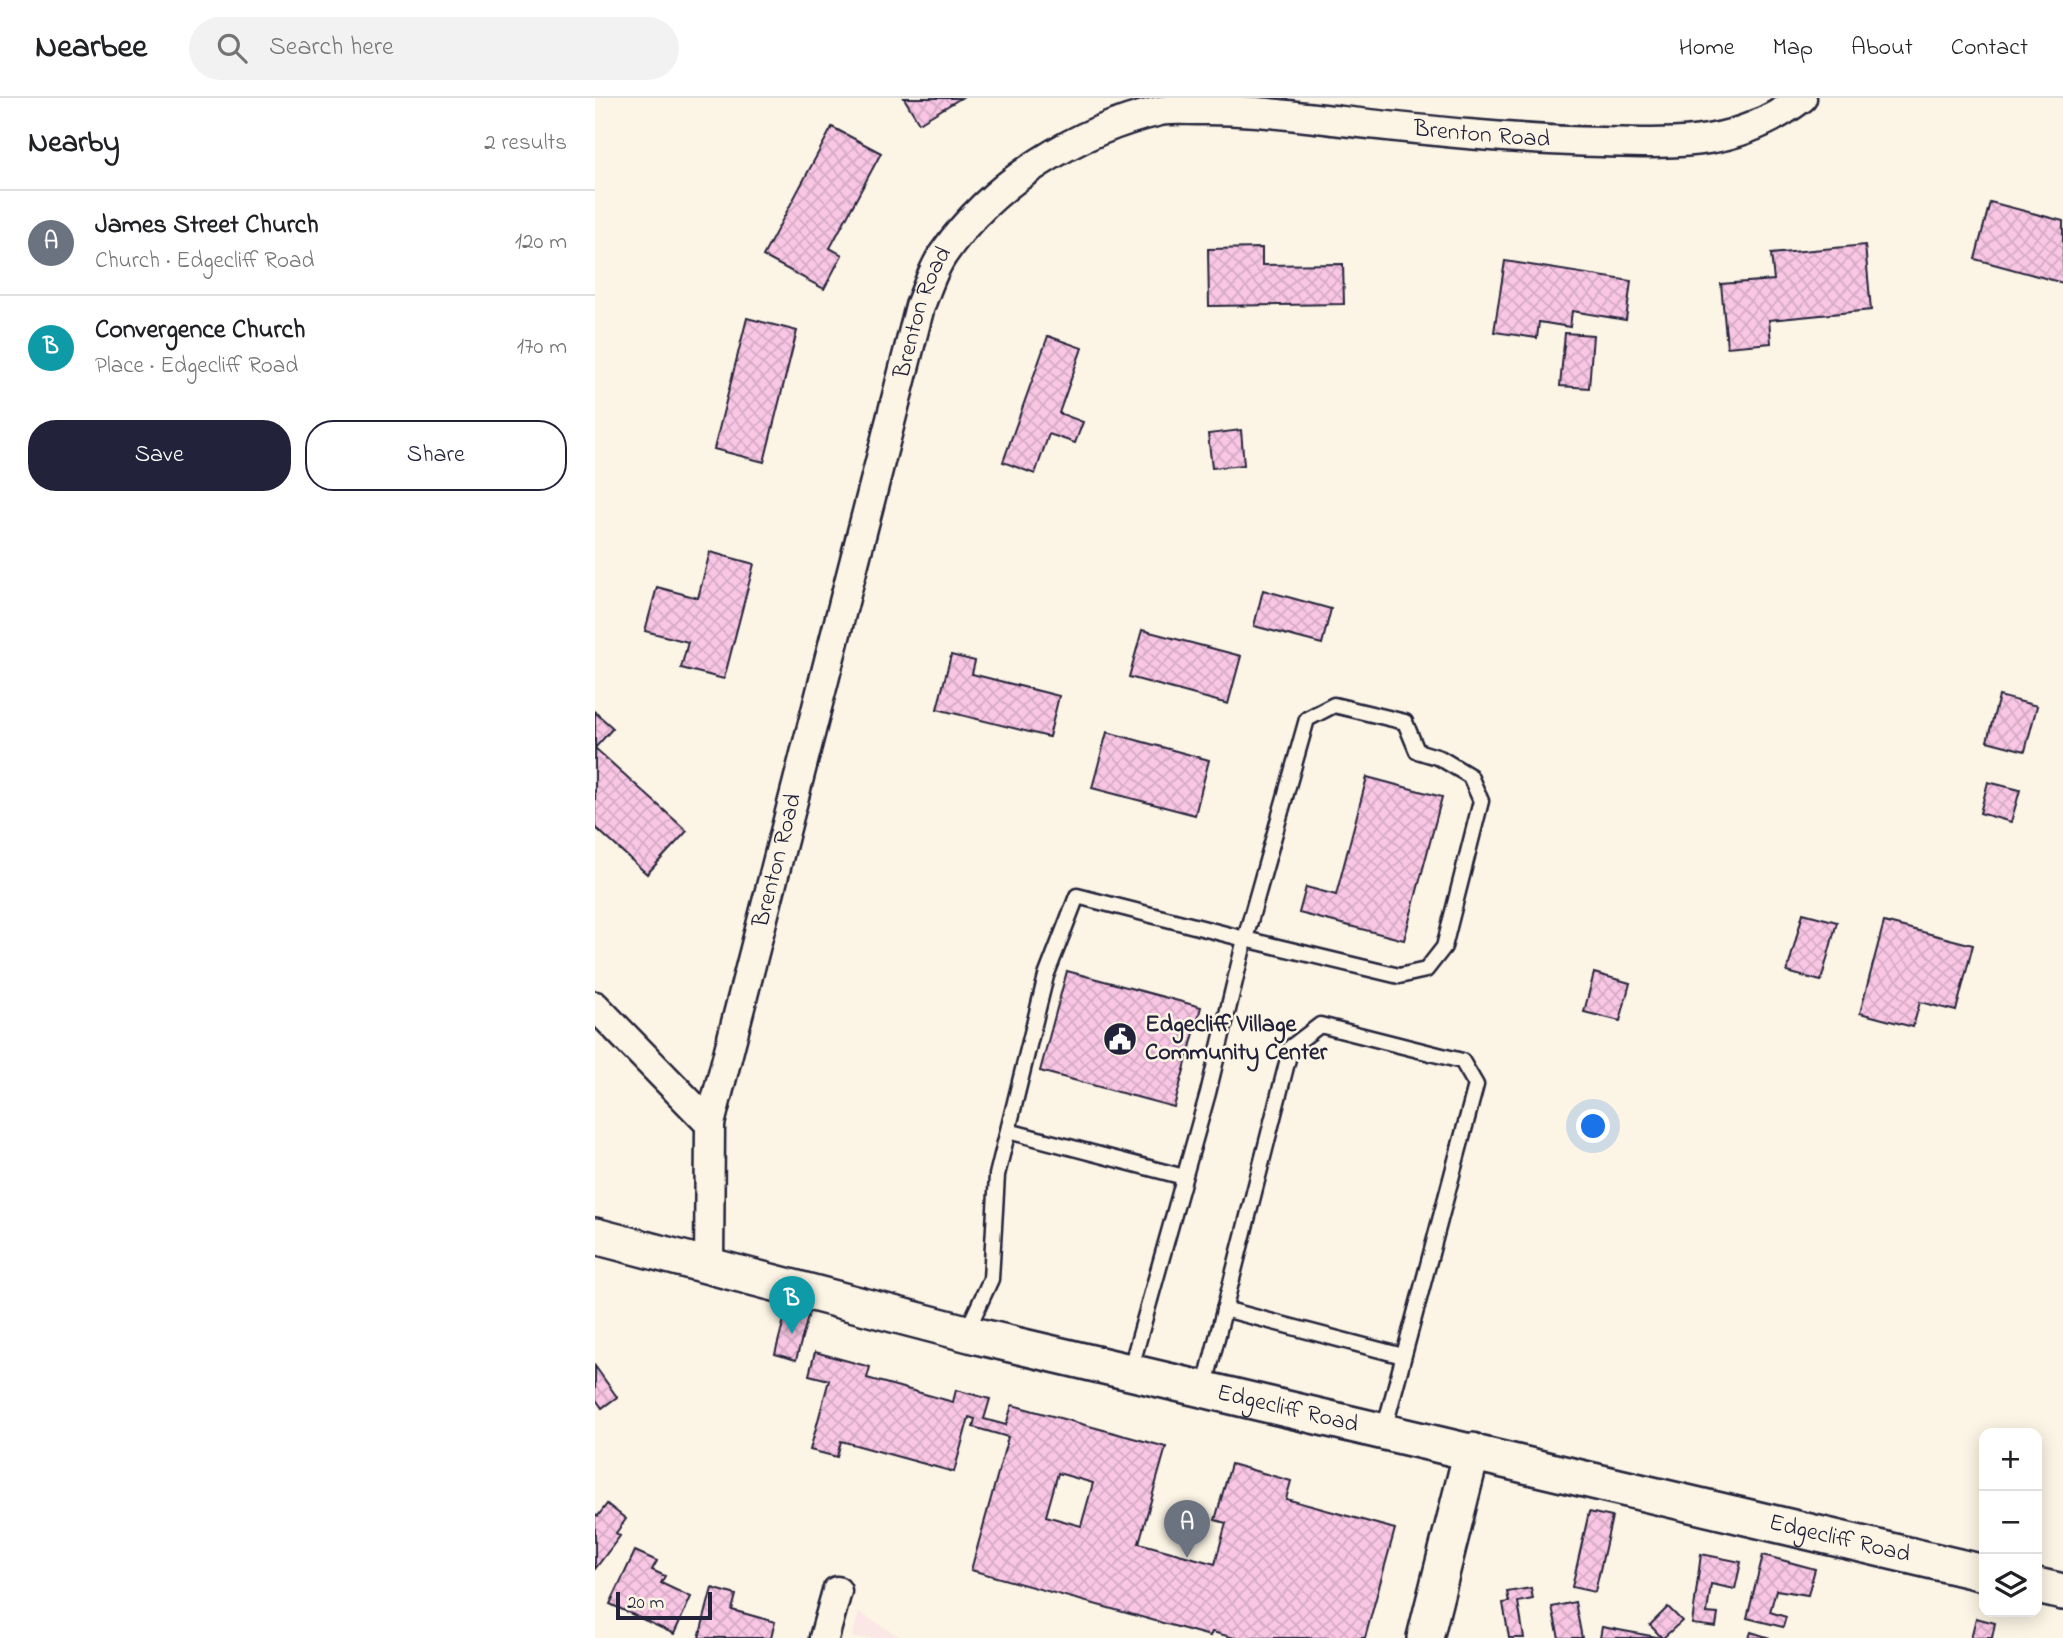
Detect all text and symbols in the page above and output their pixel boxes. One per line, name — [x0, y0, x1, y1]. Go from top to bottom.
search box — [189, 17, 679, 80]
text: Nearbee — [35, 24, 147, 72]
icon: search — [213, 29, 251, 67]
text: Search here — [269, 29, 394, 67]
text: Home — [1679, 31, 1735, 66]
text: Map — [1773, 31, 1813, 66]
text: About — [1851, 31, 1913, 66]
text: Contact — [1951, 31, 2028, 66]
street label: Brenton Road — [1411, 111, 1551, 158]
text: Nearby — [28, 122, 120, 166]
text: 2 results — [484, 127, 567, 160]
text: James Street Church — [95, 207, 319, 245]
text: A — [44, 226, 58, 259]
text: 120 m — [515, 226, 567, 259]
street label: Brenton Road — [884, 239, 961, 383]
text: Church · Edgecliff Road — [95, 245, 314, 278]
text: Convergence Church — [95, 312, 305, 350]
text: B — [43, 331, 59, 364]
text: 170 m — [517, 331, 567, 364]
text: Place · Edgecliff Road — [95, 350, 298, 383]
button: Save — [28, 420, 291, 491]
button: Share — [305, 420, 567, 491]
street label: Brenton Road — [743, 789, 812, 932]
place label: Edgecliff Village Community Center — [1145, 1008, 1328, 1072]
public building icon: Edgecliff Village Community Center — [1101, 1020, 1139, 1058]
your location — [1576, 1109, 1610, 1143]
pin: B — [769, 1276, 815, 1334]
street label: Edgecliff Road — [1213, 1376, 1362, 1443]
map controls — [1979, 1428, 2042, 1617]
button: + — [1979, 1428, 2042, 1491]
button: − — [1979, 1491, 2042, 1554]
pin: A — [1164, 1500, 1210, 1558]
street label: Edgecliff Road — [1765, 1505, 1914, 1573]
button: layers — [1979, 1554, 2042, 1617]
scale bar — [616, 1589, 712, 1621]
text: 20 m — [627, 1590, 664, 1617]

